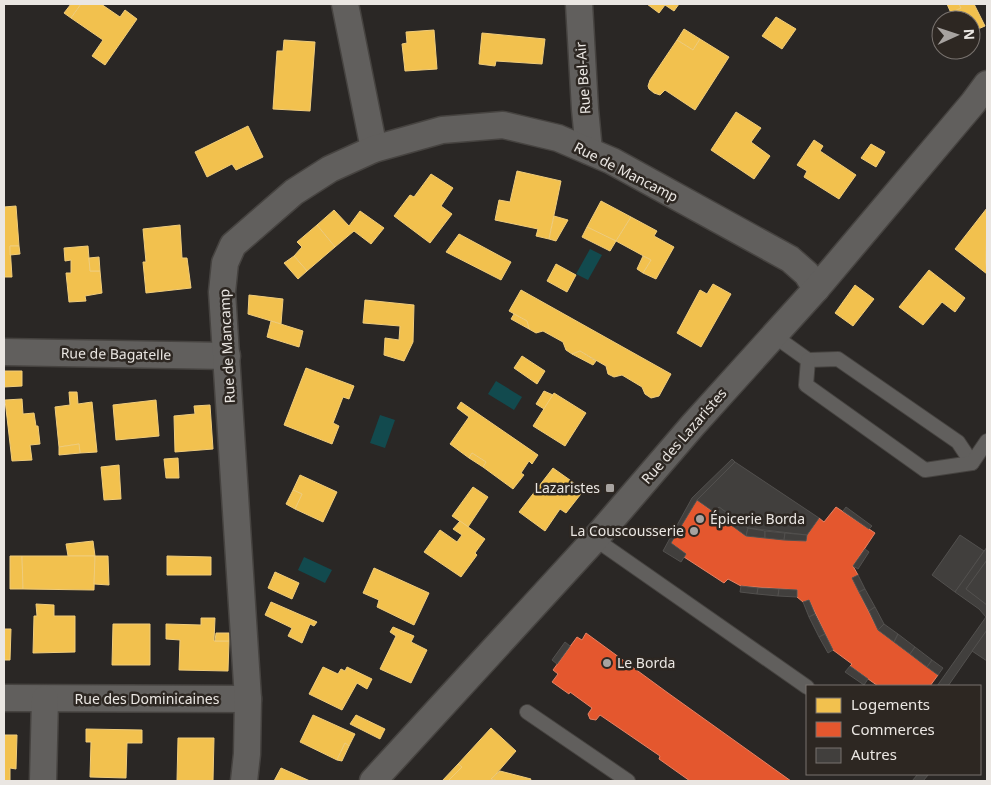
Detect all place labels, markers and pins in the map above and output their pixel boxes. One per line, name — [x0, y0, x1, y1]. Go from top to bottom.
place label: Lazaristes — [535, 478, 600, 497]
marker: Lazaristes — [604, 482, 616, 494]
place label: Épicerie Borda — [710, 509, 805, 528]
marker: Épicerie Borda — [694, 513, 706, 525]
place label: La Couscousserie — [570, 521, 684, 540]
marker: La Couscousserie — [688, 525, 700, 537]
place label: Le Borda — [617, 653, 675, 672]
marker: Le Borda — [601, 657, 613, 669]

